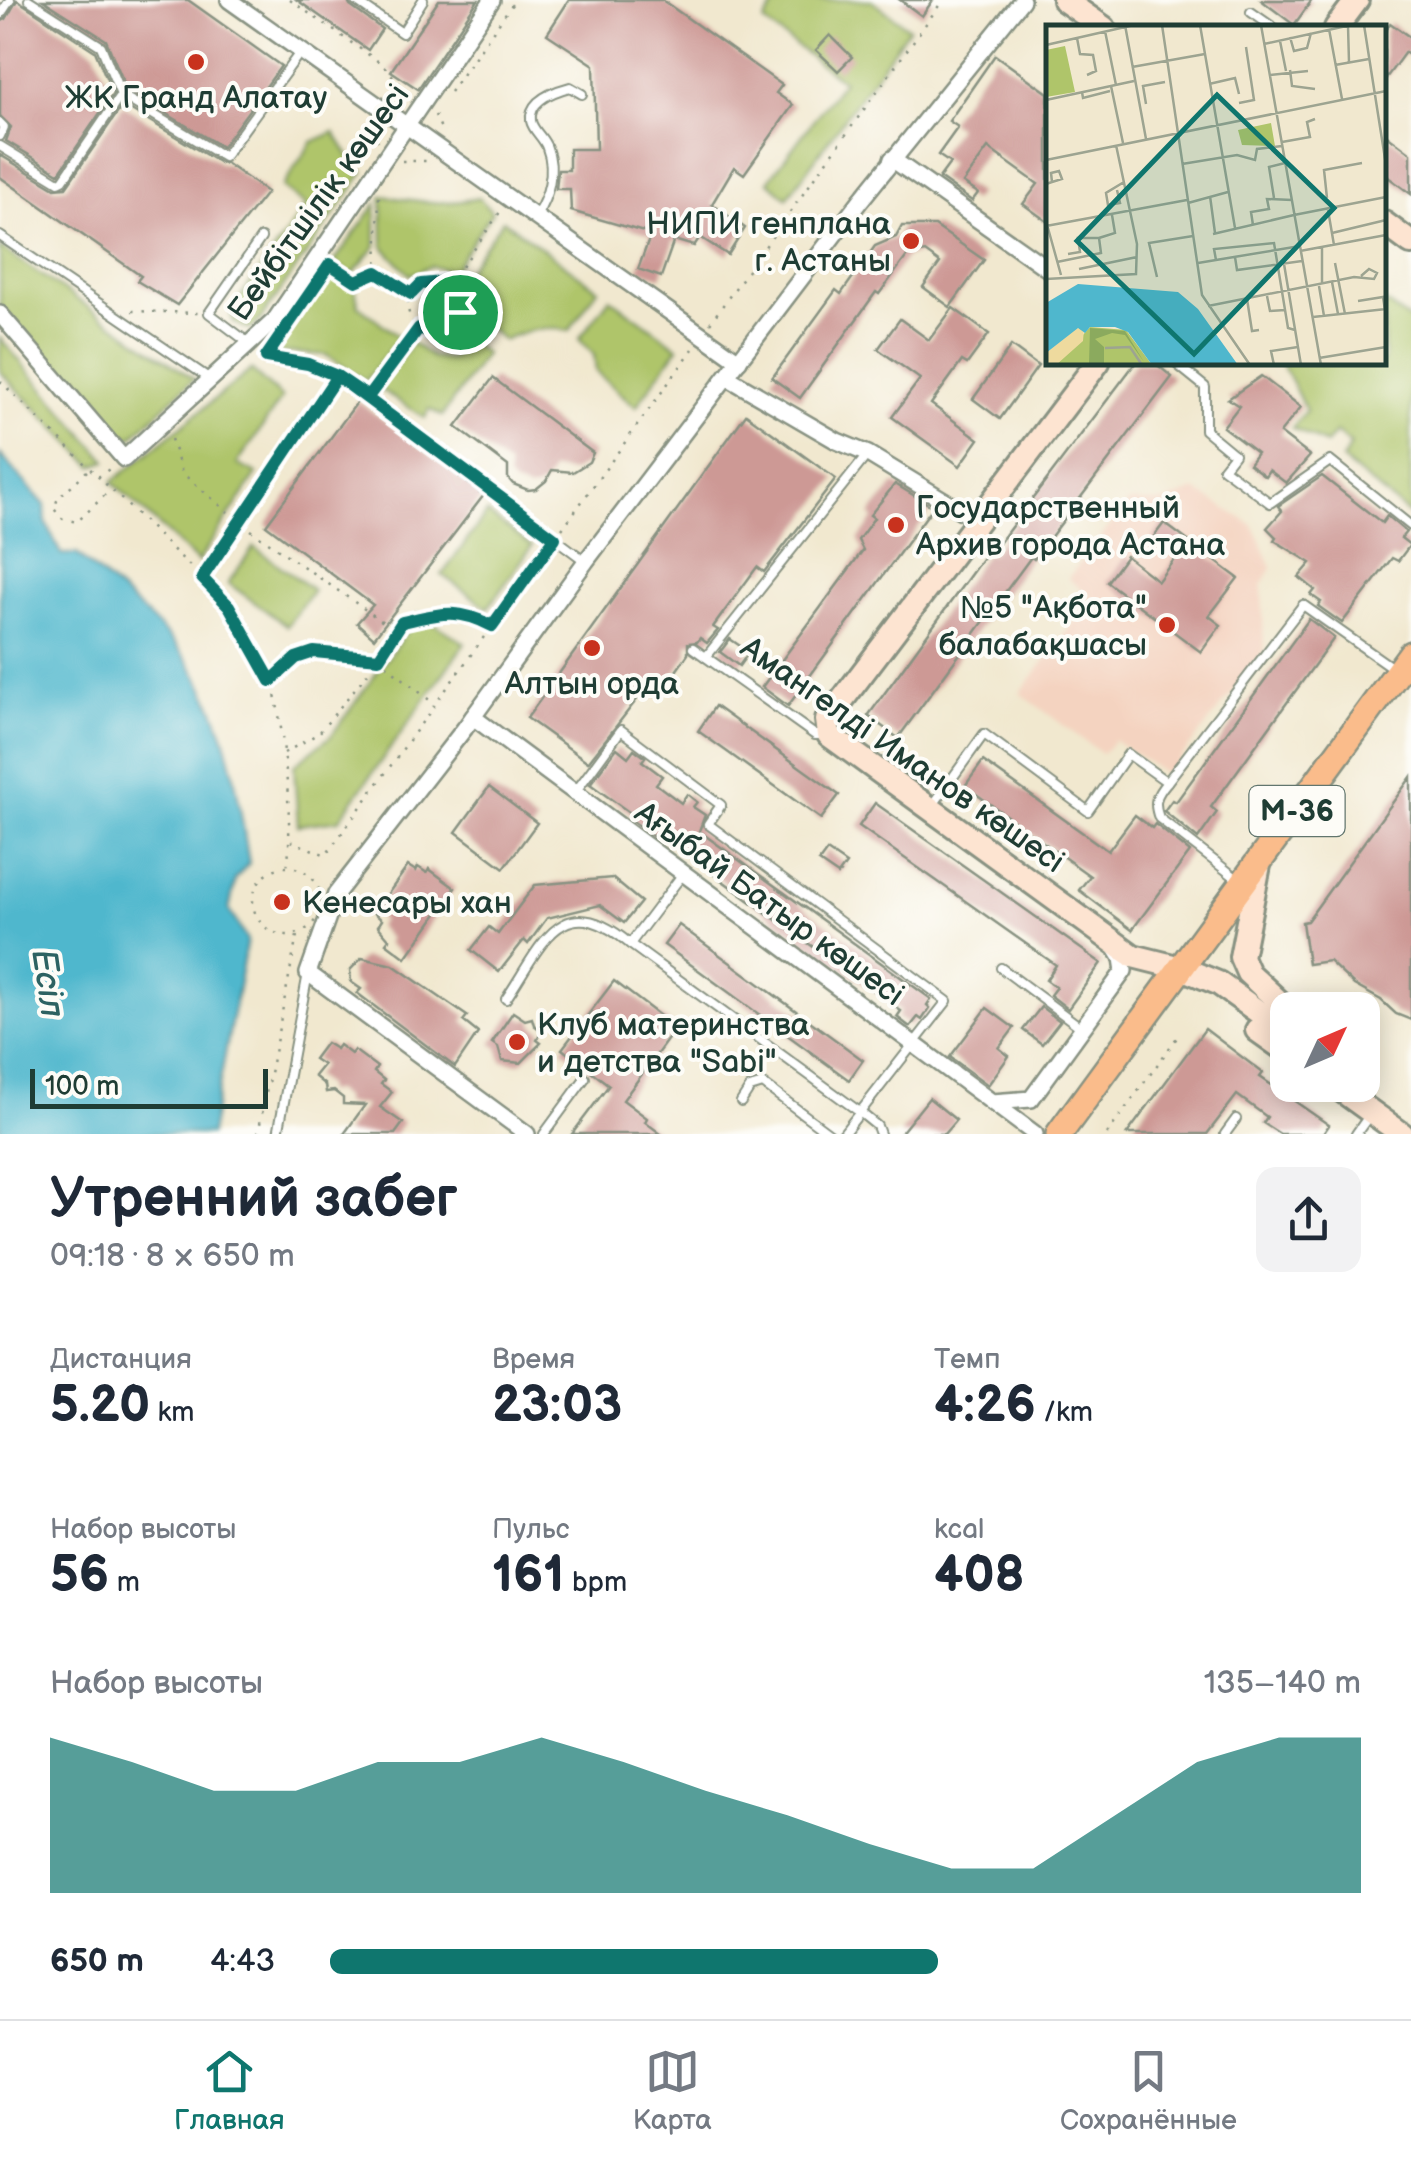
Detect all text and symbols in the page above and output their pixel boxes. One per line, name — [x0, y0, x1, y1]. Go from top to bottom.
inset map — [1046, 25, 1386, 365]
marker: ЖК Гранд Алатау — [185, 51, 207, 73]
street label: Бейбітшілік көшесі — [220, 77, 418, 329]
place label: ЖК Гранд Алатау — [65, 79, 328, 118]
place label: НИПИ генплана г. Астаны — [646, 205, 891, 281]
marker: НИПИ генплана г. Астаны — [900, 230, 922, 252]
pin — [418, 270, 503, 355]
icon: arrive — [433, 285, 488, 340]
place label: Государственный Архив города Астана — [915, 489, 1225, 565]
marker: Государственный Архив города Астана — [885, 514, 907, 536]
place label: №5 "Ақбота" балабақшасы — [939, 589, 1147, 665]
marker: №5 "Ақбота" балабақшасы — [1156, 614, 1178, 636]
street label: Амангелді Иманов көшесі — [732, 628, 1071, 882]
marker: Алтын орда — [581, 637, 603, 659]
place label: Алтын орда — [504, 665, 679, 704]
road number: M-36 — [1250, 786, 1344, 836]
street label: Ағыбай Батыр көшесі — [626, 793, 911, 1015]
place label: Кенесары хан — [302, 884, 512, 923]
marker: Кенесары хан — [271, 891, 293, 913]
water label: Есіл — [21, 946, 74, 1020]
north arrow — [1270, 992, 1380, 1102]
map controls — [1270, 992, 1380, 1102]
place label: Клуб материнства и детства "Sabi" — [537, 1006, 810, 1082]
marker: Клуб материнства и детства "Sabi" — [506, 1031, 528, 1053]
scale bar — [30, 1064, 268, 1108]
text: 100 m — [45, 1070, 119, 1103]
text: Утренний забег — [50, 1166, 458, 1233]
button: share — [1256, 1167, 1361, 1272]
text: 09:18 · 8 × 650 m — [50, 1237, 295, 1276]
text: Дистанция — [50, 1343, 192, 1376]
text: Время — [492, 1343, 575, 1376]
text: Темп — [934, 1343, 1001, 1376]
text: 5.20 — [50, 1376, 150, 1436]
text: 23:03 — [492, 1376, 622, 1436]
text: 4:26 — [934, 1376, 1036, 1436]
text: km — [150, 1396, 195, 1429]
text: /km — [1036, 1396, 1093, 1429]
text: Набор высоты — [50, 1513, 236, 1546]
text: Пульс — [492, 1513, 569, 1546]
text: kcal — [934, 1513, 984, 1546]
text: 56 — [50, 1546, 109, 1606]
text: 161 — [492, 1546, 564, 1606]
text: 408 — [934, 1546, 1025, 1606]
text: m — [109, 1566, 140, 1599]
text: bpm — [564, 1566, 627, 1599]
text: Набор высоты — [50, 1664, 263, 1703]
text: 135–140 m — [1204, 1664, 1361, 1703]
text: 650 m — [50, 1942, 144, 1981]
text: 4:43 — [210, 1942, 275, 1981]
tab: Главная — [174, 2044, 285, 2137]
tab: Карта — [633, 2044, 712, 2137]
tab: Сохранённые — [1060, 2044, 1237, 2137]

